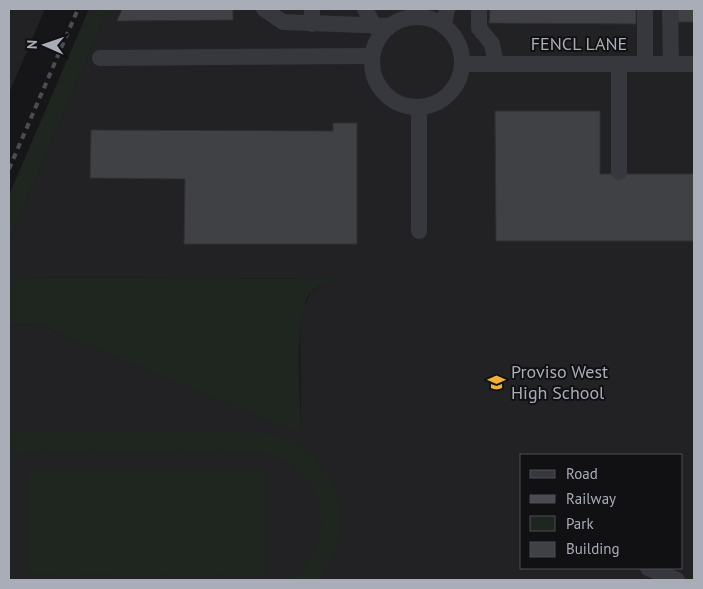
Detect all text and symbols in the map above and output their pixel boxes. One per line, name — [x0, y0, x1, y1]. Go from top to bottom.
north arrow — [20, 20, 70, 70]
street label: FENCL LANE — [531, 32, 627, 55]
text: N — [23, 40, 41, 49]
place label: Proviso West High School — [511, 360, 608, 404]
school or university icon: Proviso West High School — [487, 372, 507, 392]
legend — [520, 454, 683, 569]
text: Road — [566, 464, 598, 483]
text: Railway — [566, 489, 616, 508]
text: Park — [566, 514, 594, 533]
text: Building — [566, 539, 620, 558]

